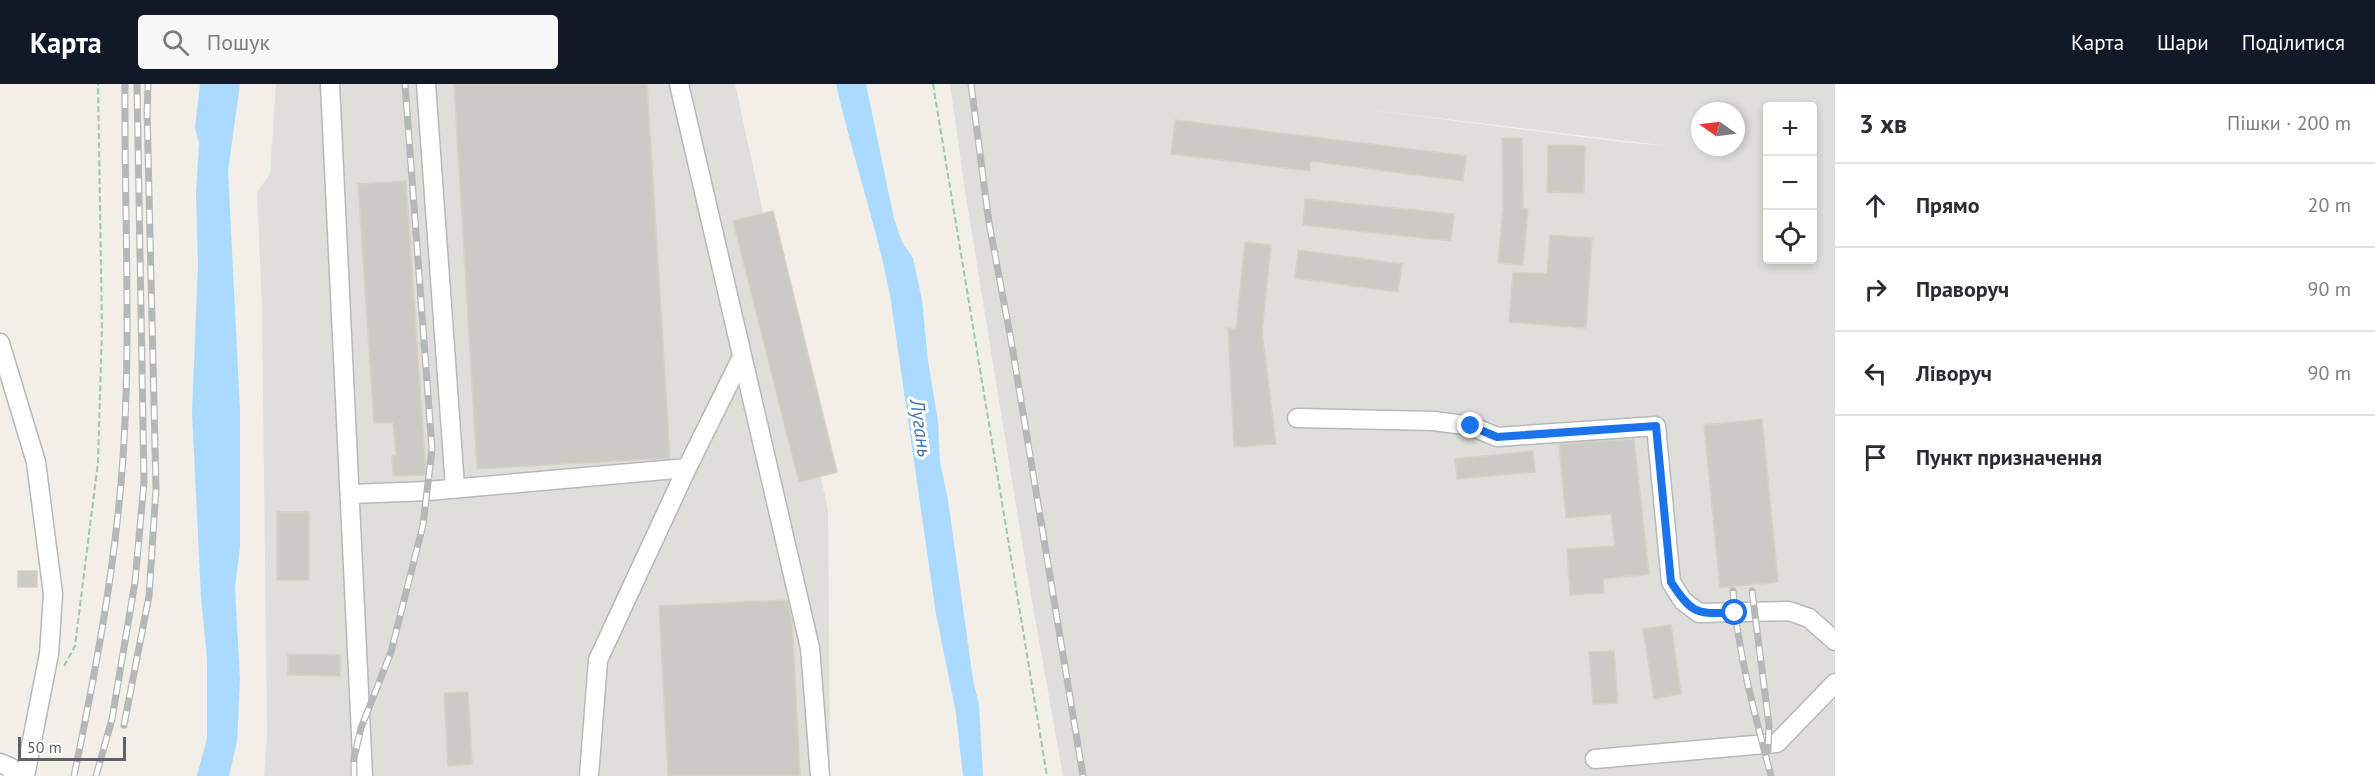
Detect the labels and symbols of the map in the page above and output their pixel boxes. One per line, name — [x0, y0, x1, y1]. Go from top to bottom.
north arrow — [1691, 102, 1745, 156]
water label: Лугань — [904, 396, 938, 459]
route end — [1457, 412, 1483, 438]
route start — [1721, 599, 1747, 625]
scale bar — [18, 734, 126, 762]

